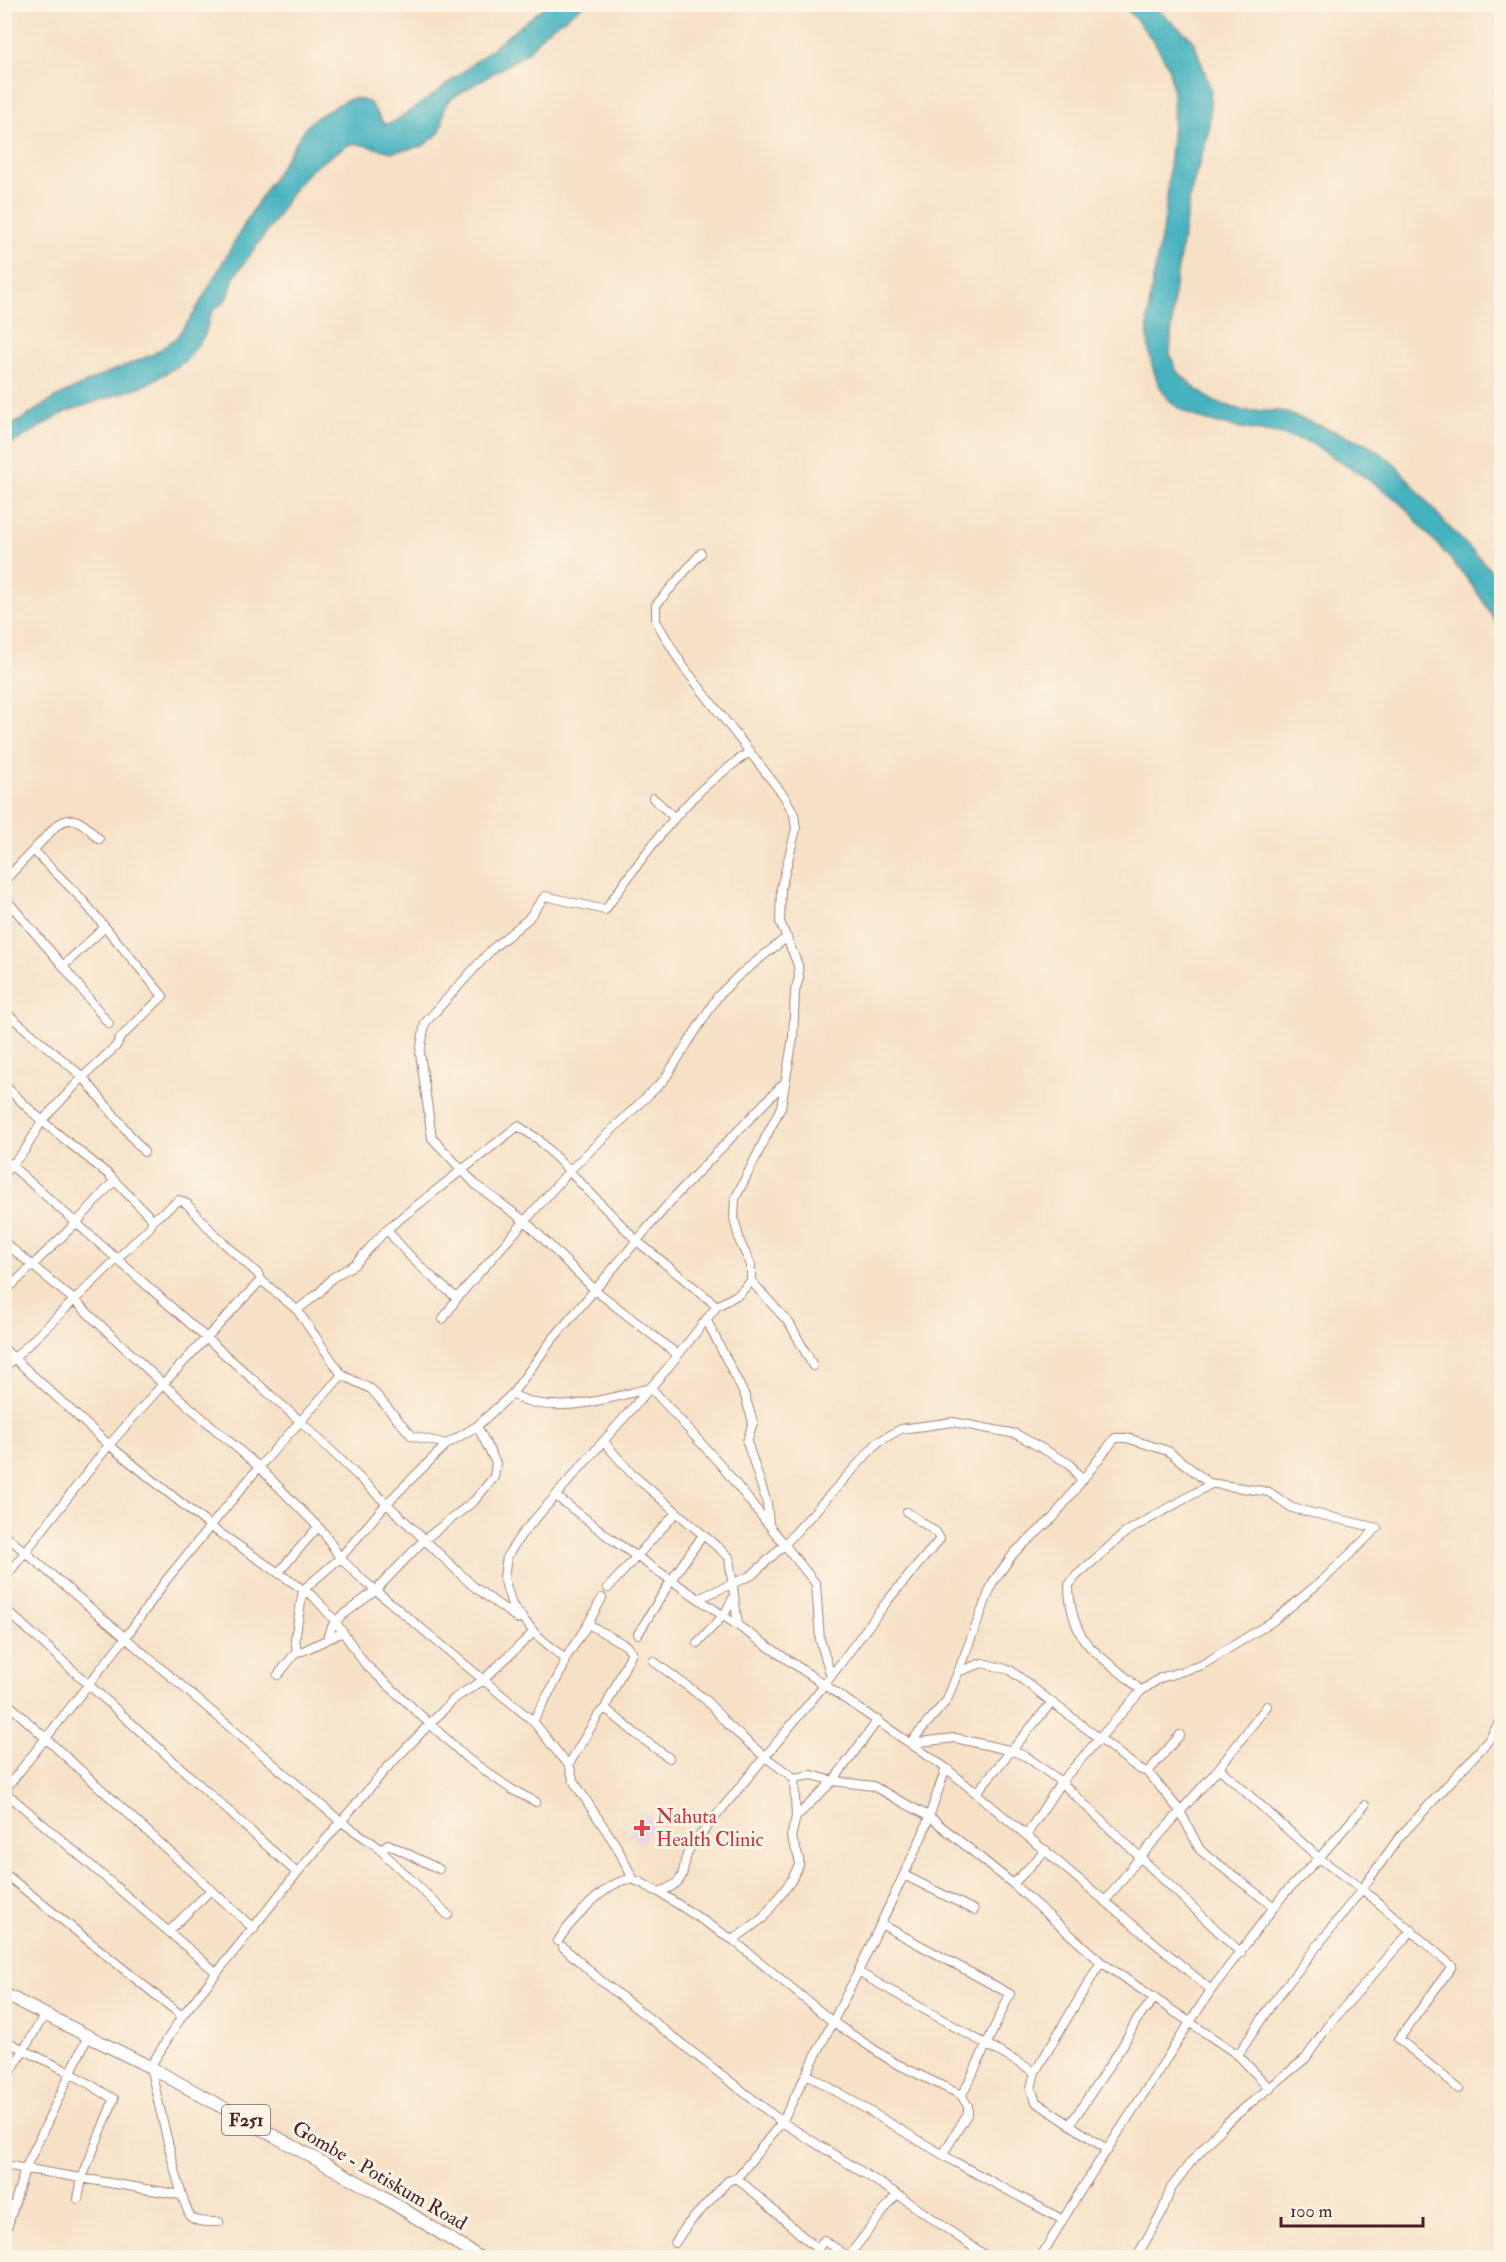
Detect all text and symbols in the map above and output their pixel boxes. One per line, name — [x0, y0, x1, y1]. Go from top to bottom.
place label: Nahuta Health Clinic — [656, 1804, 764, 1852]
marker: Nahuta Health Clinic — [633, 1819, 651, 1837]
road number: F251 — [222, 2105, 270, 2135]
street label: Gombe - Potiskum Road — [288, 2115, 472, 2236]
scale bar — [1281, 2190, 1424, 2228]
text: 100 m — [1290, 2200, 1333, 2223]

